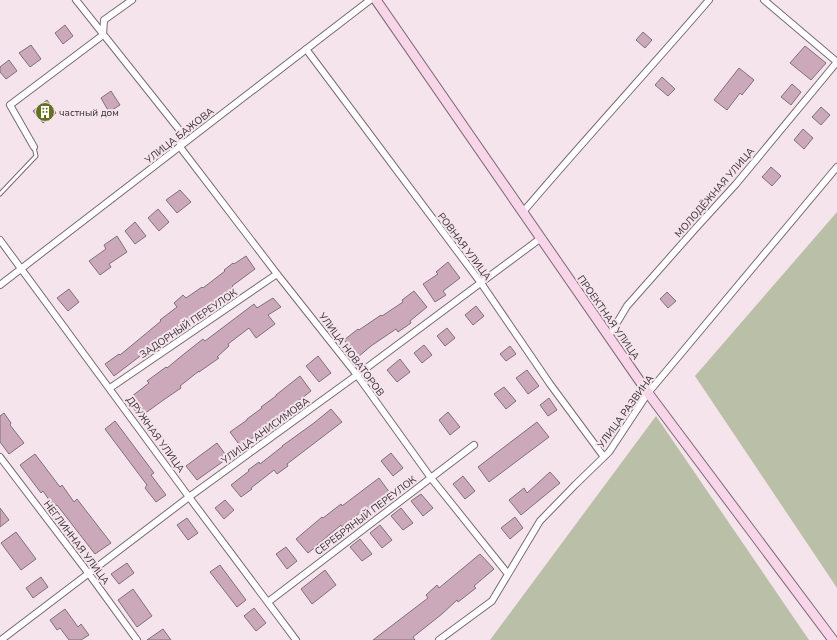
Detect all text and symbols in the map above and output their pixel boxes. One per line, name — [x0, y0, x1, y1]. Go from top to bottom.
building icon: частный дом — [34, 101, 56, 123]
street label: УЛИЦА БАЖОВА — [141, 104, 218, 168]
place label: частный дом — [59, 106, 119, 120]
street label: МОЛОДЁЖНАЯ УЛИЦА — [672, 144, 758, 241]
street label: РОВНАЯ УЛИЦА — [434, 210, 495, 284]
street label: ПРОЕКТНАЯ УЛИЦА — [574, 272, 643, 363]
street label: ЗАДОРНЫЙ ПЕРЕУЛОК — [137, 286, 241, 362]
street label: УЛИЦА НОВАТОРОВ — [315, 309, 387, 399]
street label: УЛИЦА РАЗВИНА — [594, 372, 658, 452]
street label: ДРУЖНАЯ УЛИЦА — [123, 394, 188, 476]
street label: УЛИЦА АНИСИМОВА — [218, 394, 313, 468]
street label: СЕРЕБРЯНЫЙ ПЕРЕУЛОК — [312, 473, 420, 559]
street label: НЕГЛИННАЯ УЛИЦА — [40, 498, 113, 588]

